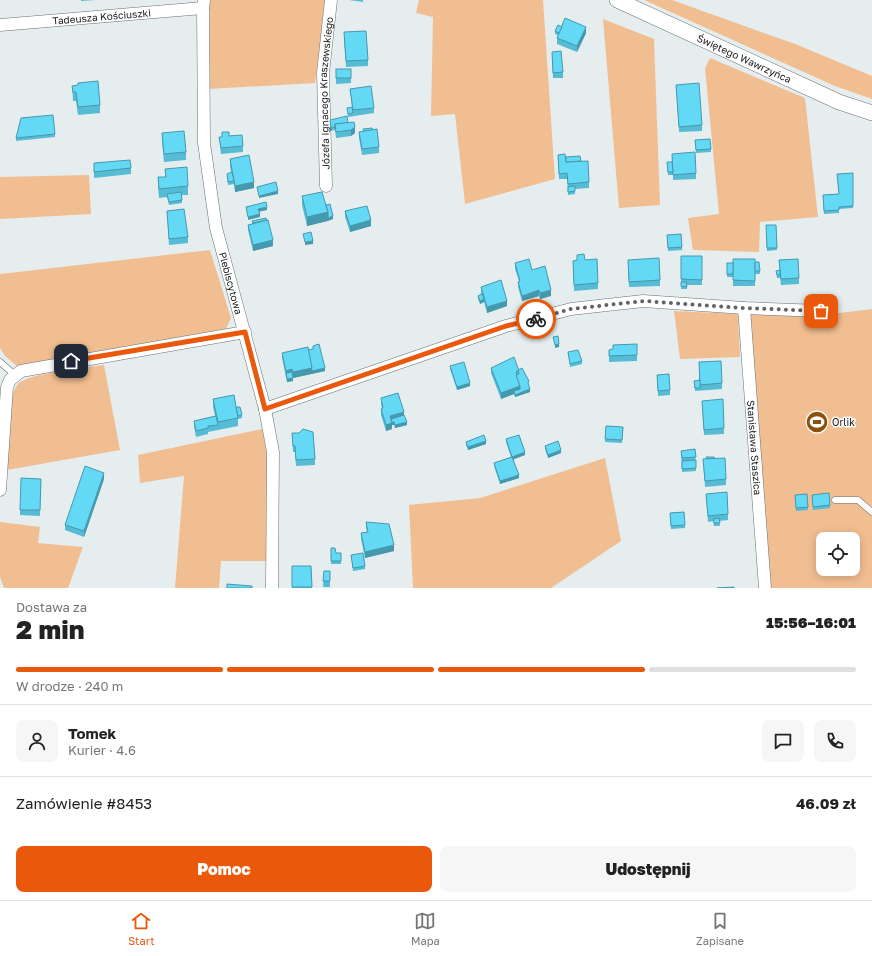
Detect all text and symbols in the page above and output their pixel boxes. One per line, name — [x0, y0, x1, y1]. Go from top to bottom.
street label: Tadeusza Kościuszki — [52, 6, 151, 27]
street label: Józefa Ignacego Kraszewskiego — [317, 16, 335, 170]
street label: Świętego Wawrzyńca — [695, 31, 793, 85]
street label: Plebiscytowa — [217, 251, 245, 316]
pin — [804, 294, 838, 328]
courier — [516, 299, 556, 339]
icon: bag — [810, 300, 832, 322]
icon: bike — [525, 308, 547, 330]
pin — [54, 344, 88, 378]
icon: home — [60, 350, 82, 372]
street label: Stanisława Staszica — [745, 400, 764, 495]
sports icon: Orlik — [804, 409, 830, 435]
place label: Orlik — [832, 416, 855, 428]
map controls — [816, 532, 860, 576]
button: locate — [816, 532, 860, 576]
text: Dostawa za — [16, 599, 87, 615]
text: 15:56–16:01 — [766, 613, 856, 631]
text: 2 min — [16, 614, 84, 645]
text: W drodze · 240 m — [16, 678, 123, 694]
button: person — [16, 720, 58, 762]
button: chat — [762, 720, 804, 762]
button: phone — [814, 720, 856, 762]
text: Tomek — [68, 724, 116, 742]
text: Kurier · 4.6 — [68, 742, 136, 758]
text: Zamówienie #8453 — [16, 794, 152, 812]
text: 46.09 zł — [796, 794, 856, 812]
button: Pomoc — [16, 846, 432, 892]
button: Udostępnij — [440, 846, 856, 892]
tab: Start — [128, 910, 155, 947]
tab: Mapa — [411, 910, 440, 947]
tab: Zapisane — [696, 910, 744, 947]

